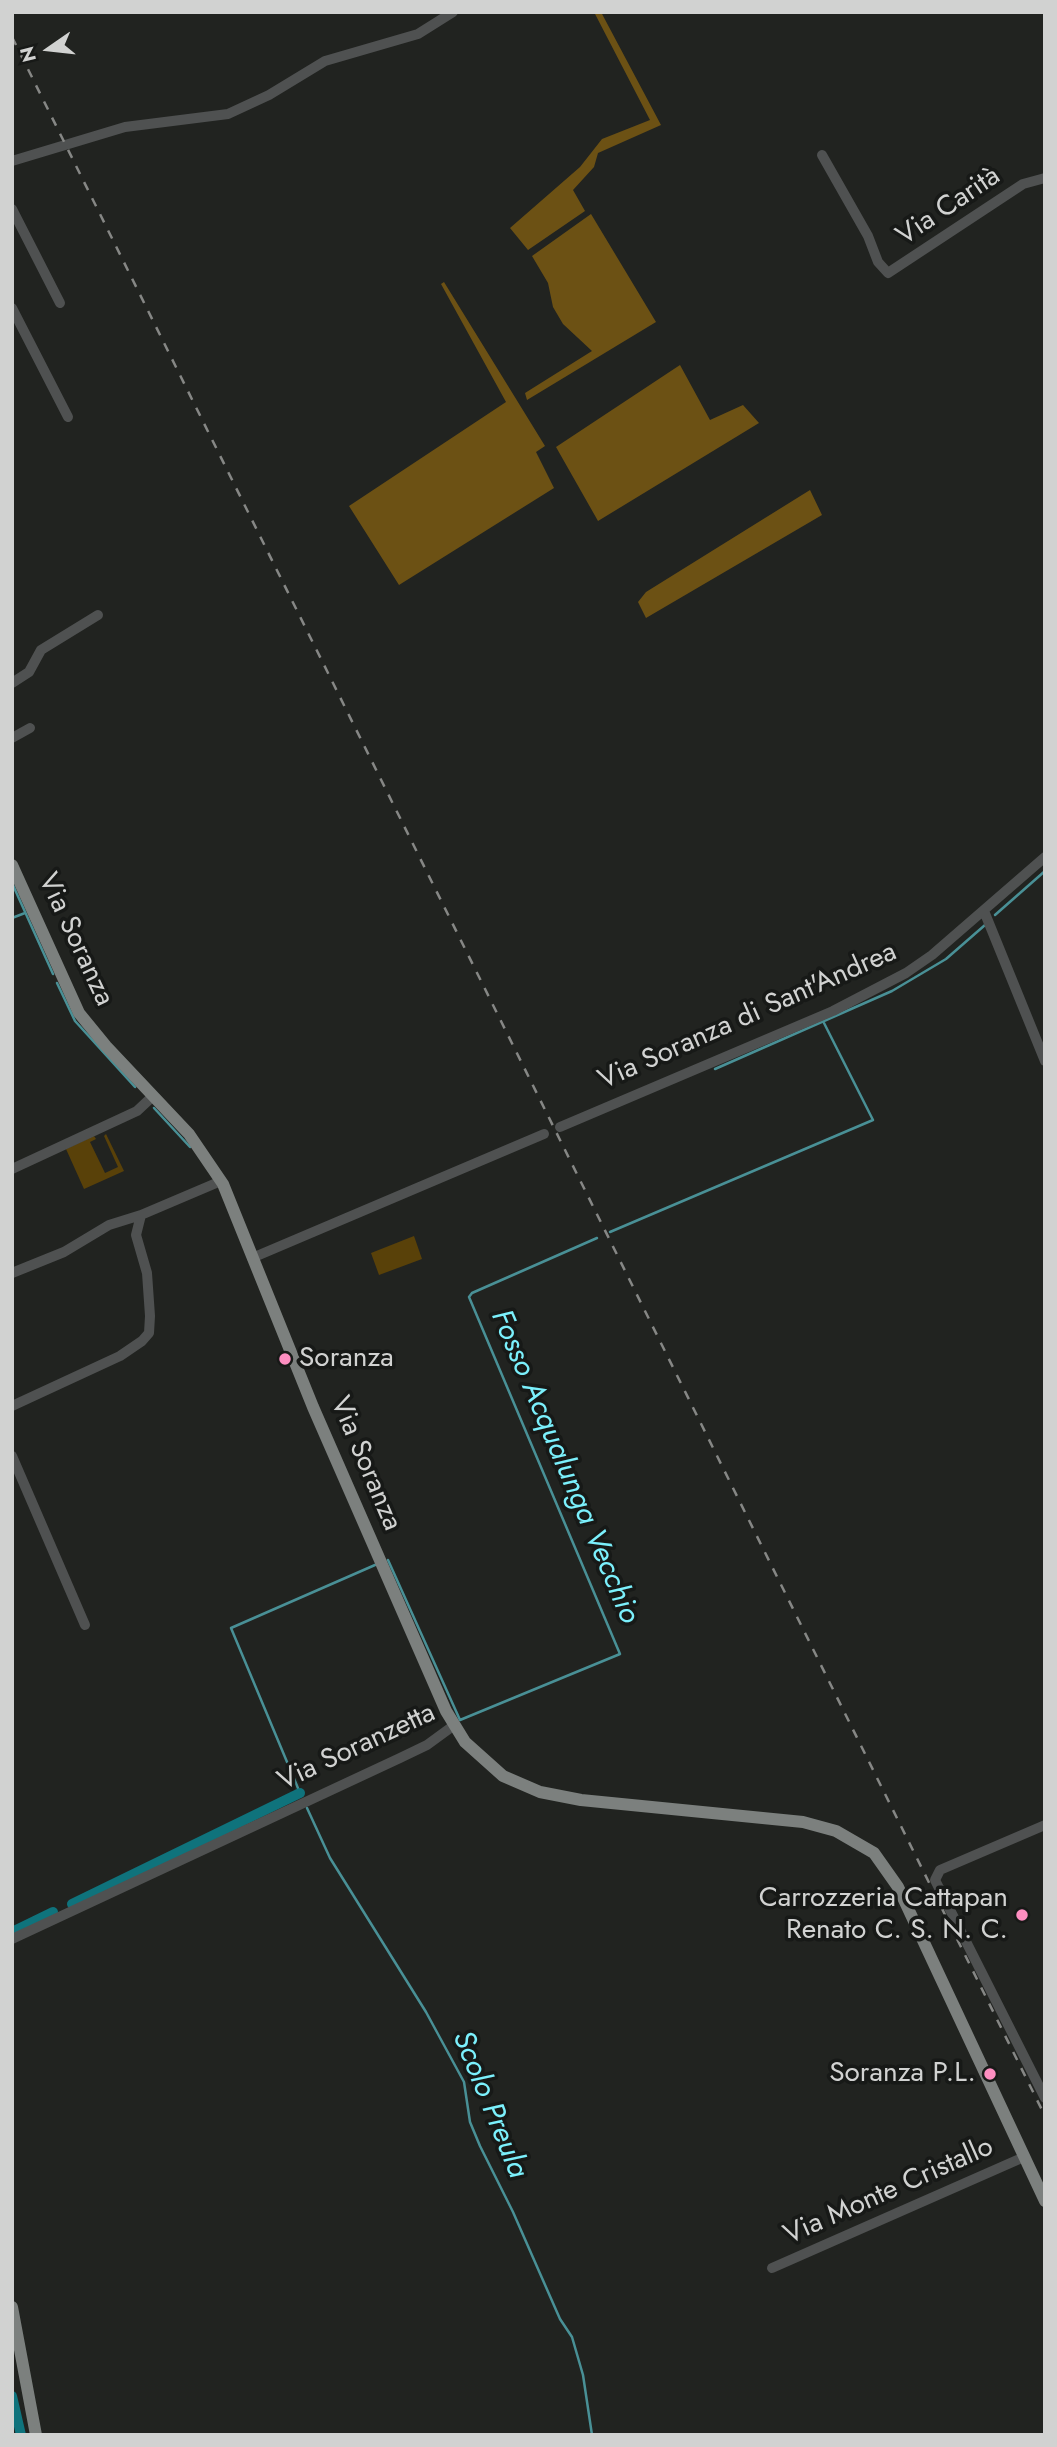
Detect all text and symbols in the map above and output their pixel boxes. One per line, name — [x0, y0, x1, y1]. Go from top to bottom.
north arrow — [14, 14, 84, 84]
text: N — [13, 44, 43, 65]
street label: Via Carità — [891, 160, 1007, 254]
street label: Via Soranza — [30, 868, 120, 1012]
street label: Via Soranza di Sant'Andrea — [594, 936, 902, 1098]
water label: Fosso Acqualunga Vecchio — [482, 1305, 646, 1629]
place label: Soranza — [299, 1342, 394, 1376]
marker: Soranza — [277, 1351, 293, 1367]
street label: Via Soranza — [322, 1392, 408, 1536]
street label: Via Soranzetta — [273, 1697, 441, 1799]
place label: Carrozzeria Cattapan Renato C. S. N. C. — [759, 1882, 1008, 1948]
marker: Carrozzeria Cattapan Renato C. S. N. C. — [1014, 1907, 1030, 1923]
water label: Scolo Preula — [443, 2026, 535, 2184]
place label: Soranza P.L. — [829, 2057, 976, 2091]
marker: Soranza P.L. — [982, 2066, 998, 2082]
street label: Via Monte Cristallo — [779, 2131, 999, 2253]

